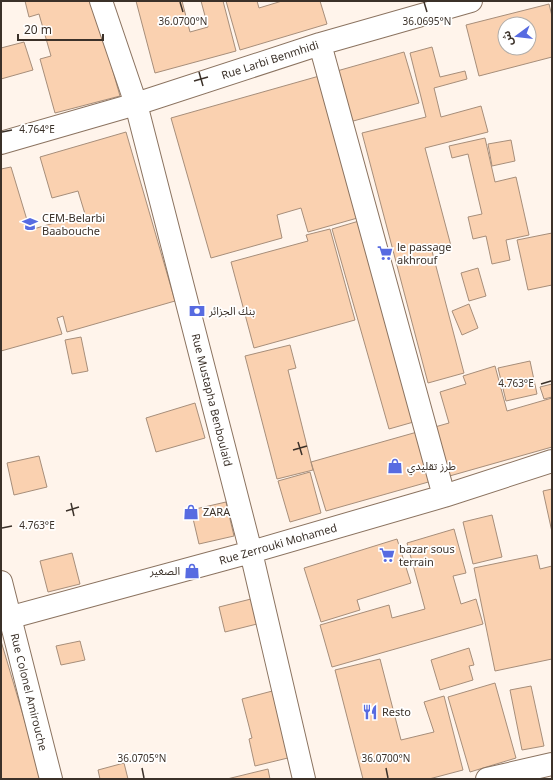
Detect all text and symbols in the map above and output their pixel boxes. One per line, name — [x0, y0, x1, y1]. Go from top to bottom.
text: 36.0700°N — [159, 11, 207, 32]
text: 36.0695°N — [403, 11, 451, 32]
scale bar — [18, 16, 103, 42]
north arrow — [497, 16, 537, 56]
text: 20 m — [24, 18, 52, 43]
text: ش — [495, 28, 521, 49]
street label: Rue Larbi Benmhidi — [218, 34, 322, 87]
text: 4.764°E — [19, 119, 55, 140]
place label: CEM-Belarbi Baabouche — [42, 207, 105, 243]
school or university icon: CEM-Belarbi Baabouche — [21, 215, 39, 233]
place label: le passage akhrouf — [397, 236, 452, 272]
supermarket icon: le passage akhrouf — [376, 244, 394, 262]
place label: بنك الجزائر — [208, 300, 255, 323]
bank icon: بنك الجزائر — [188, 302, 206, 320]
street label: Rue Mustapha Benboulaid — [184, 331, 239, 469]
text: 4.763°E — [498, 373, 534, 394]
place label: طرز تقليدي — [407, 455, 456, 478]
shop icon: طرز تقليدي — [386, 457, 404, 475]
place label: ZARA — [203, 501, 231, 524]
shop icon: ZARA — [182, 503, 200, 521]
text: 4.763°E — [19, 515, 55, 536]
street label: Rue Zerrouki Mohamed — [216, 517, 340, 572]
place label: bazar sous terrain — [399, 538, 455, 574]
supermarket icon: bazar sous terrain — [378, 546, 396, 564]
place label: الصغير — [149, 560, 180, 583]
shop icon: الصغير — [183, 562, 201, 580]
street label: Rue Colonel Amirouche — [3, 631, 54, 753]
place label: Resto — [382, 701, 411, 724]
restaurant icon: Resto — [361, 703, 379, 721]
text: 36.0705°N — [118, 748, 166, 769]
text: 36.0700°N — [362, 748, 410, 769]

